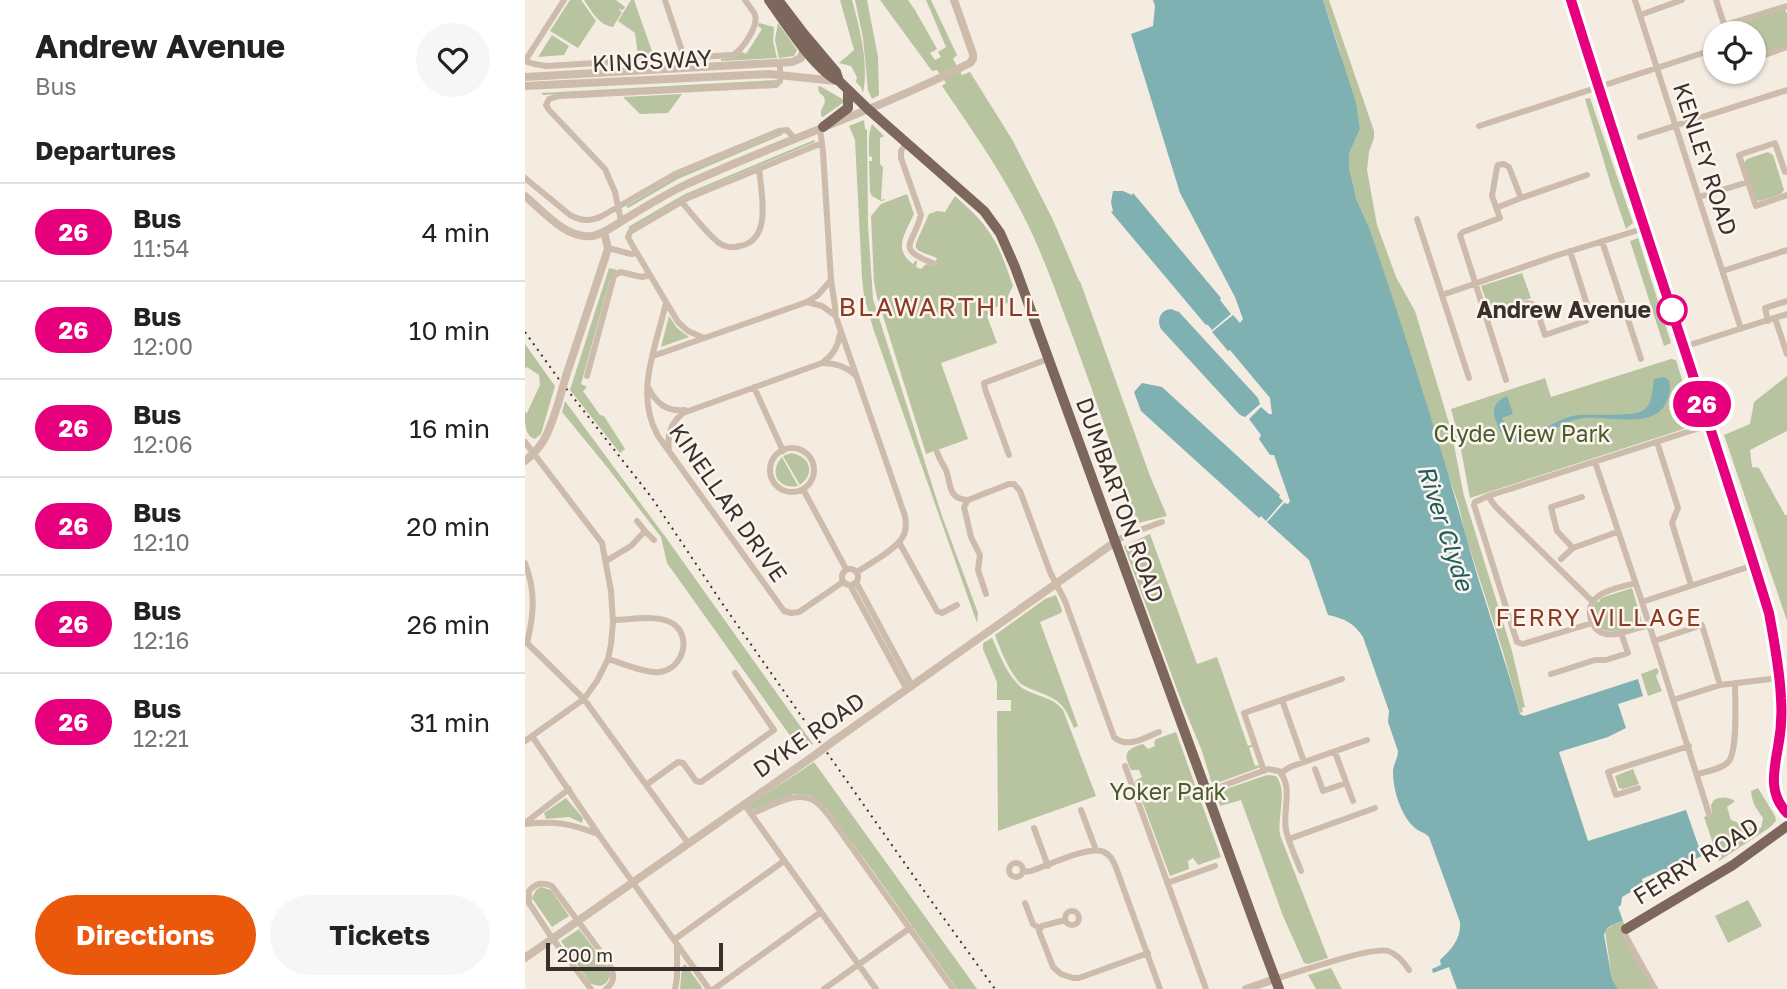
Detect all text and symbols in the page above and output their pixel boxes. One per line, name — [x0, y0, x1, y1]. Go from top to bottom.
map controls — [1703, 21, 1766, 84]
button: locate — [1703, 21, 1766, 84]
button: heart — [416, 23, 490, 97]
text: Andrew Avenue — [35, 26, 285, 65]
street label: KINGSWAY — [591, 43, 713, 77]
text: Bus — [35, 72, 77, 100]
street label: KENLEY ROAD — [1668, 79, 1744, 239]
text: Departures — [35, 135, 176, 166]
text: Bus — [133, 203, 181, 234]
text: 26 — [59, 217, 88, 246]
text: 4 min — [422, 217, 490, 248]
text: 11:54 — [133, 234, 190, 262]
district label: BLAWARTHILL — [839, 291, 1041, 322]
place label: Andrew Avenue — [1477, 295, 1651, 323]
marker: Andrew Avenue — [1657, 295, 1687, 325]
text: Bus — [133, 301, 181, 332]
text: 26 — [59, 315, 88, 344]
text: 10 min — [409, 315, 490, 346]
text: 12:00 — [133, 332, 193, 360]
line badge: 26 — [1671, 381, 1733, 427]
text: 26 — [1687, 389, 1717, 418]
street label: DUMBARTON ROAD — [1071, 393, 1171, 606]
text: Bus — [133, 399, 181, 430]
text: 26 — [59, 413, 88, 442]
text: 16 min — [409, 413, 490, 444]
street label: KINELLAR DRIVE — [664, 418, 794, 587]
park label: Clyde View Park — [1433, 419, 1611, 447]
text: 12:06 — [133, 430, 193, 458]
water label: River Clyde — [1412, 461, 1481, 596]
text: Bus — [133, 497, 181, 528]
text: 26 — [59, 511, 88, 540]
text: 20 min — [406, 511, 490, 542]
text: 12:10 — [133, 528, 190, 556]
text: Bus — [133, 595, 181, 626]
district label: FERRY VILLAGE — [1495, 602, 1703, 631]
text: 26 — [59, 609, 88, 638]
text: 26 min — [407, 609, 490, 640]
text: 12:16 — [133, 626, 189, 654]
street label: DYKE ROAD — [747, 686, 869, 783]
text: Bus — [133, 693, 181, 724]
text: 26 — [59, 707, 88, 736]
text: 31 min — [410, 707, 490, 738]
text: 12:21 — [133, 724, 189, 752]
park label: Yoker Park — [1109, 777, 1227, 805]
street label: FERRY ROAD — [1628, 811, 1763, 910]
button: Directions — [35, 895, 256, 975]
button: Tickets — [270, 895, 490, 975]
scale bar — [546, 940, 723, 972]
text: 200 m — [557, 943, 613, 966]

